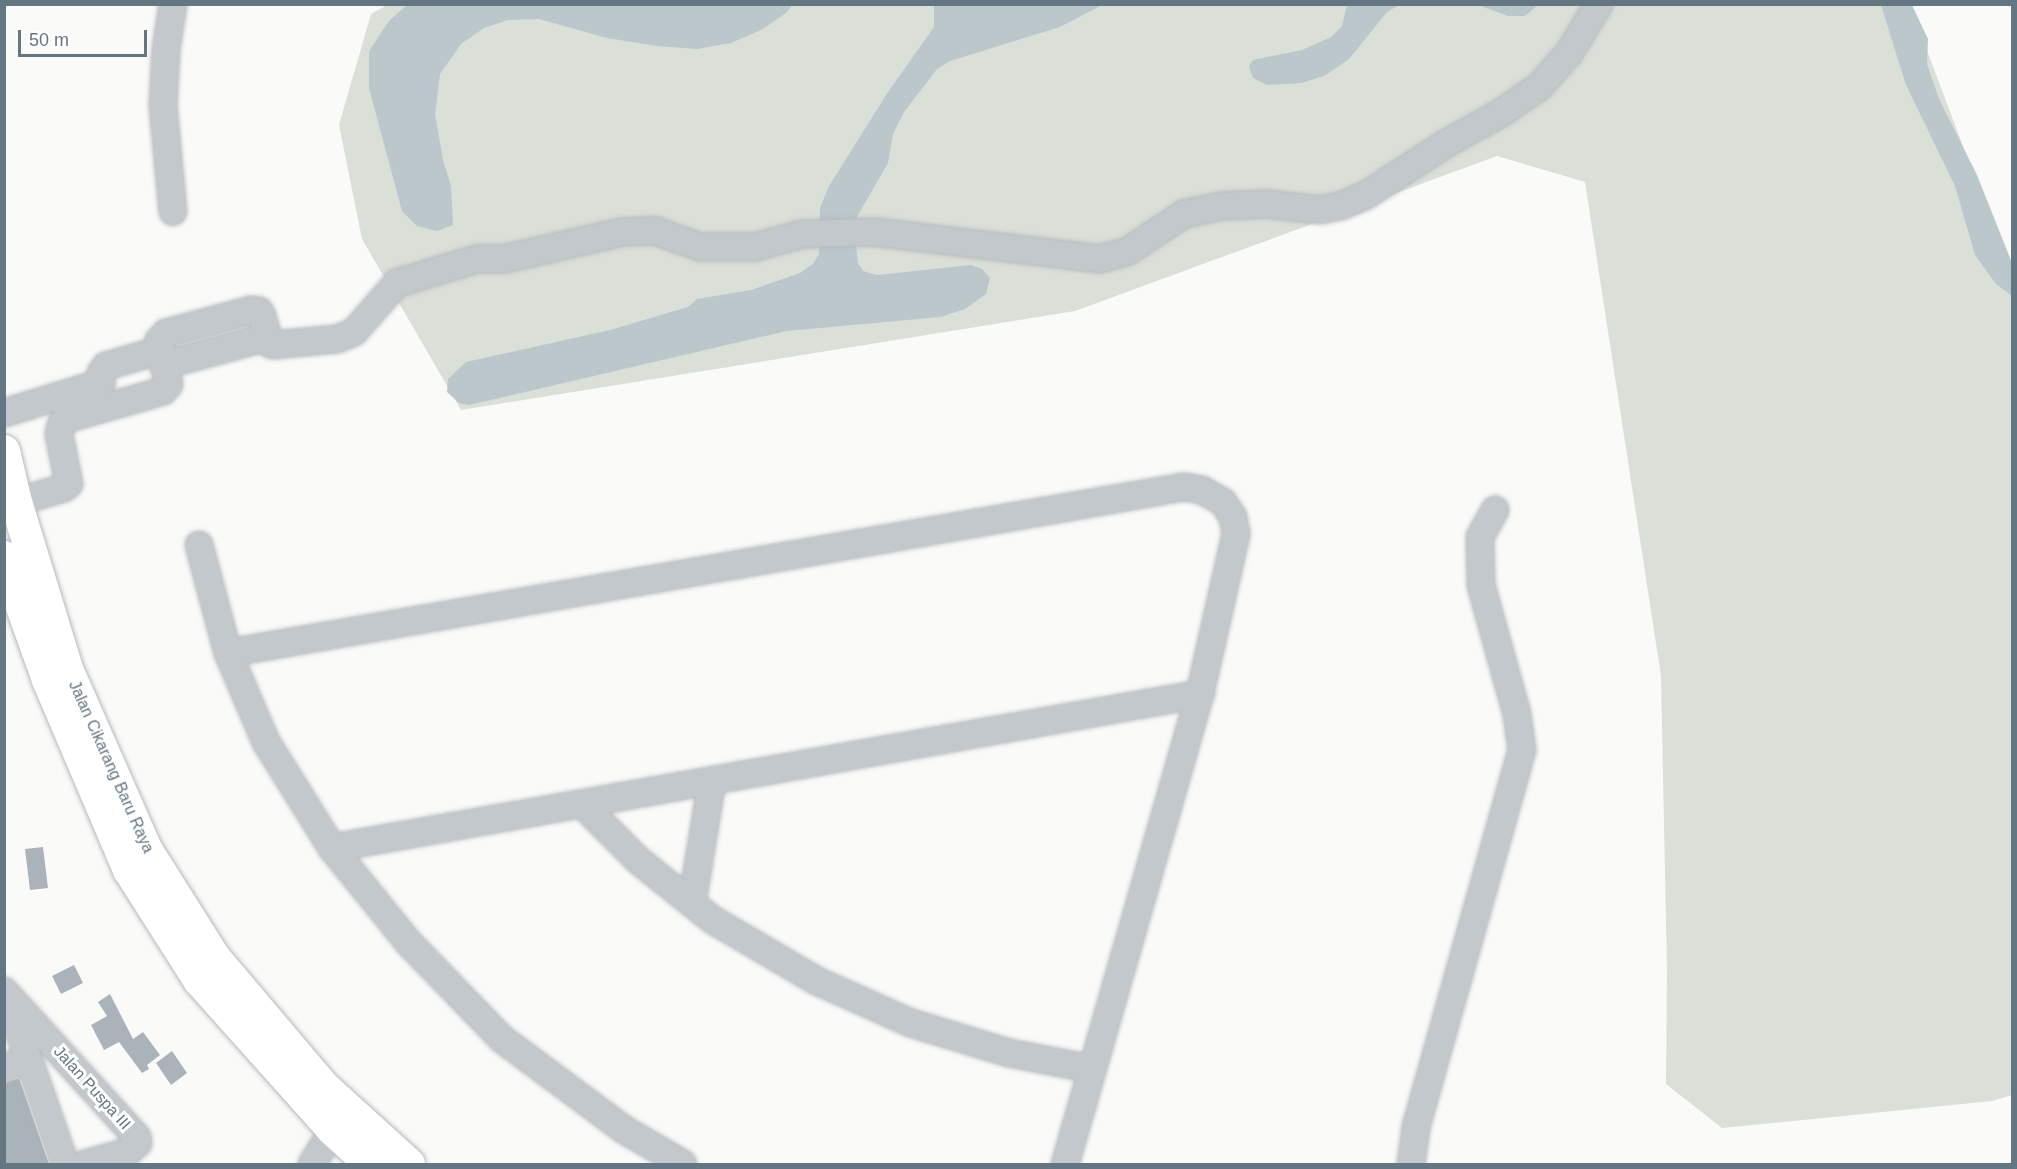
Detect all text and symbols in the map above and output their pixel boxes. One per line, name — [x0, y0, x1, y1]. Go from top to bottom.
scale bar — [21, 18, 150, 56]
text: 50 m — [29, 30, 69, 50]
street label: Jalan Cikarang Baru Raya — [64, 678, 158, 856]
street label: Jalan Puspa III — [49, 1042, 135, 1134]

